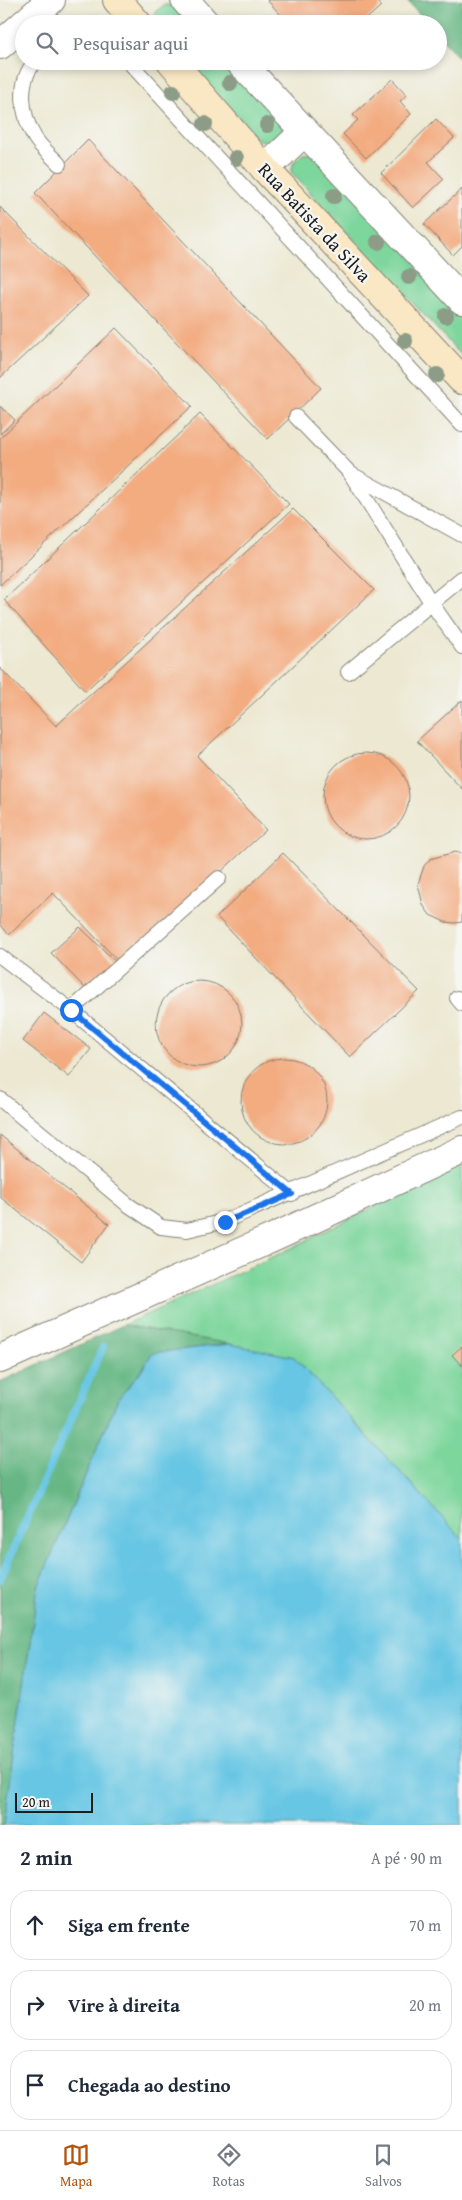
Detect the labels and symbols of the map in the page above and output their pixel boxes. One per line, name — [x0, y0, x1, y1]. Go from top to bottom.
street label: Rua Batista da Silva — [252, 156, 378, 288]
route start — [60, 999, 83, 1022]
route end — [214, 1211, 237, 1234]
scale bar — [15, 1790, 92, 1813]

